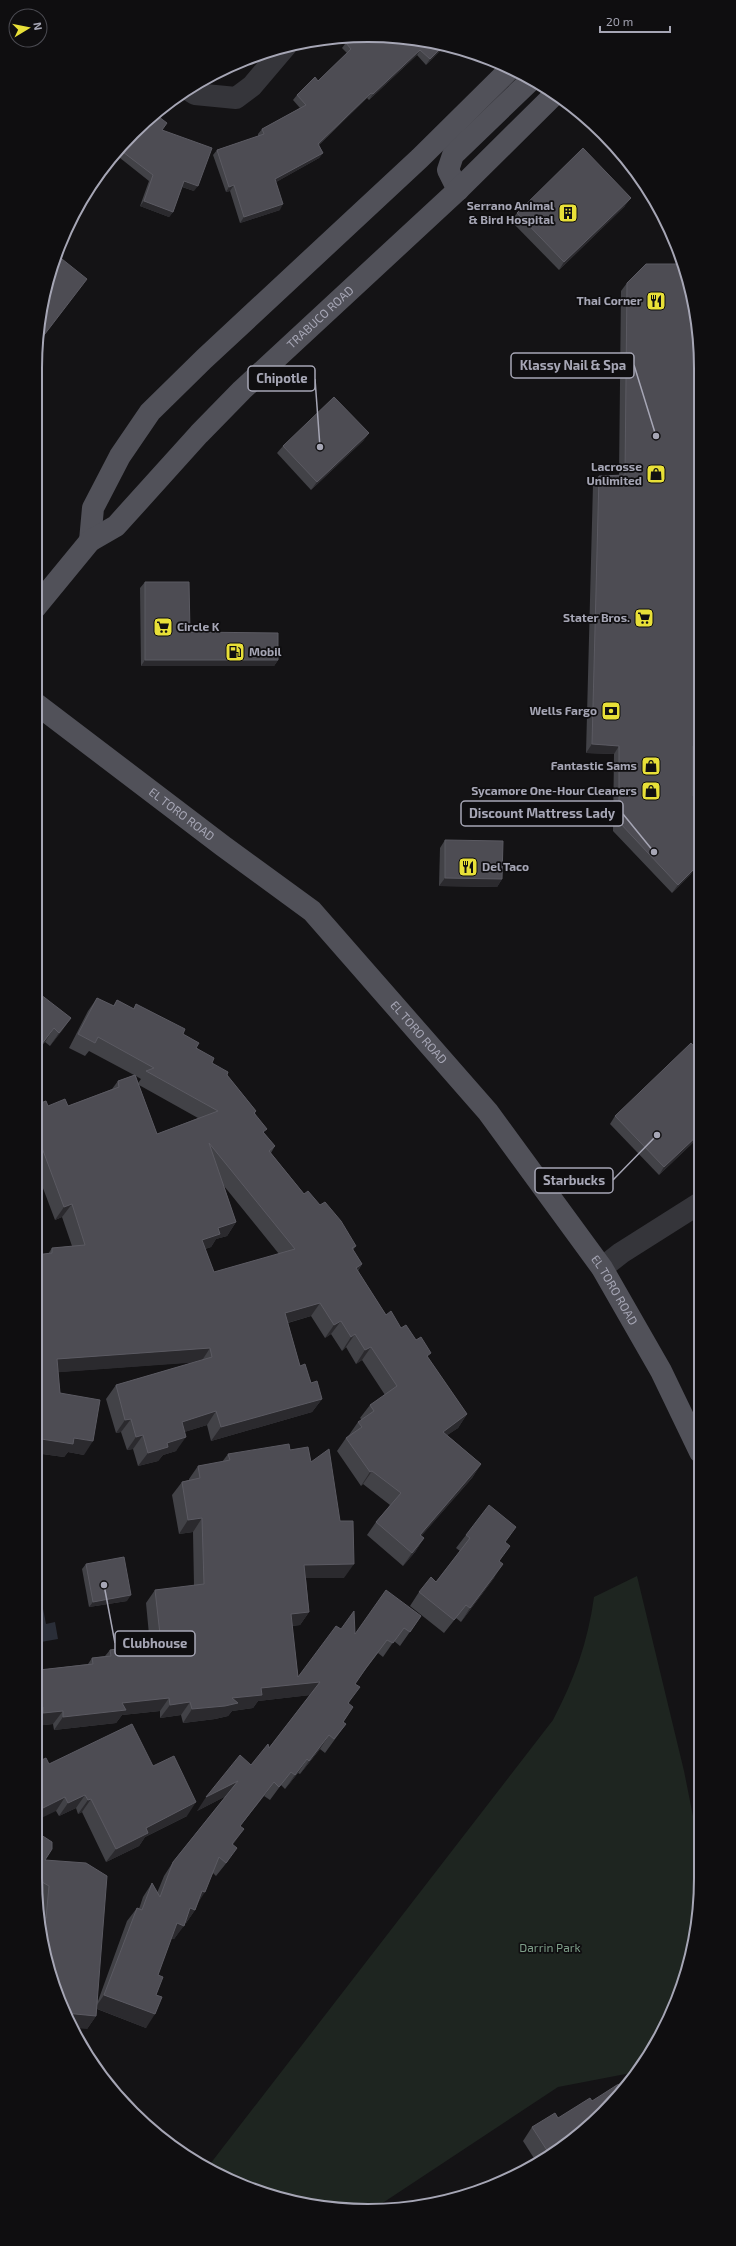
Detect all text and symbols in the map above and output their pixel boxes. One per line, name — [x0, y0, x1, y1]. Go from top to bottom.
north arrow — [8, 8, 48, 48]
scale bar — [600, 8, 670, 34]
text: 20 m — [606, 14, 633, 28]
text: N — [31, 21, 45, 31]
place label: Serrano Animal & Bird Hospital — [467, 198, 554, 226]
building icon: Serrano Animal & Bird Hospital — [557, 202, 579, 224]
street label: TRABUCO ROAD — [284, 282, 356, 351]
restaurant icon: Thai Corner — [645, 290, 667, 312]
place label: Thai Corner — [576, 293, 642, 307]
callout: Klassy Nail & Spa — [511, 353, 634, 378]
text: Klassy Nail & Spa — [520, 357, 626, 373]
callout: Chipotle — [248, 366, 315, 391]
text: Chipotle — [256, 370, 308, 386]
place label: Lacrosse Unlimited — [587, 459, 642, 487]
shop icon: Lacrosse Unlimited — [645, 463, 667, 485]
supermarket icon: Stater Bros. — [633, 607, 655, 629]
place label: Stater Bros. — [563, 610, 630, 624]
supermarket icon: Circle K — [152, 616, 174, 638]
place label: Circle K — [177, 619, 220, 633]
fuel station icon: Mobil — [224, 641, 246, 663]
place label: Mobil — [249, 644, 282, 658]
bank icon: Wells Fargo — [600, 700, 622, 722]
place label: Wells Fargo — [530, 703, 597, 717]
shop icon: Fantastic Sams — [640, 755, 662, 777]
place label: Fantastic Sams — [551, 758, 637, 772]
shop icon: Sycamore One-Hour Cleaners — [640, 780, 662, 802]
place label: Sycamore One-Hour Cleaners — [471, 783, 637, 798]
street label: EL TORO ROAD — [146, 784, 218, 843]
callout: Discount Mattress Lady — [461, 801, 623, 826]
text: Discount Mattress Lady — [469, 805, 616, 821]
restaurant icon: Del Taco — [457, 856, 479, 878]
place label: Del Taco — [482, 859, 529, 873]
street label: EL TORO ROAD — [388, 998, 450, 1066]
callout: Starbucks — [535, 1168, 613, 1193]
text: Starbucks — [543, 1172, 605, 1188]
street label: EL TORO ROAD — [589, 1252, 641, 1327]
callout: Clubhouse — [115, 1631, 195, 1656]
text: Clubhouse — [123, 1635, 187, 1651]
park label: Darrin Park — [519, 1940, 581, 1954]

